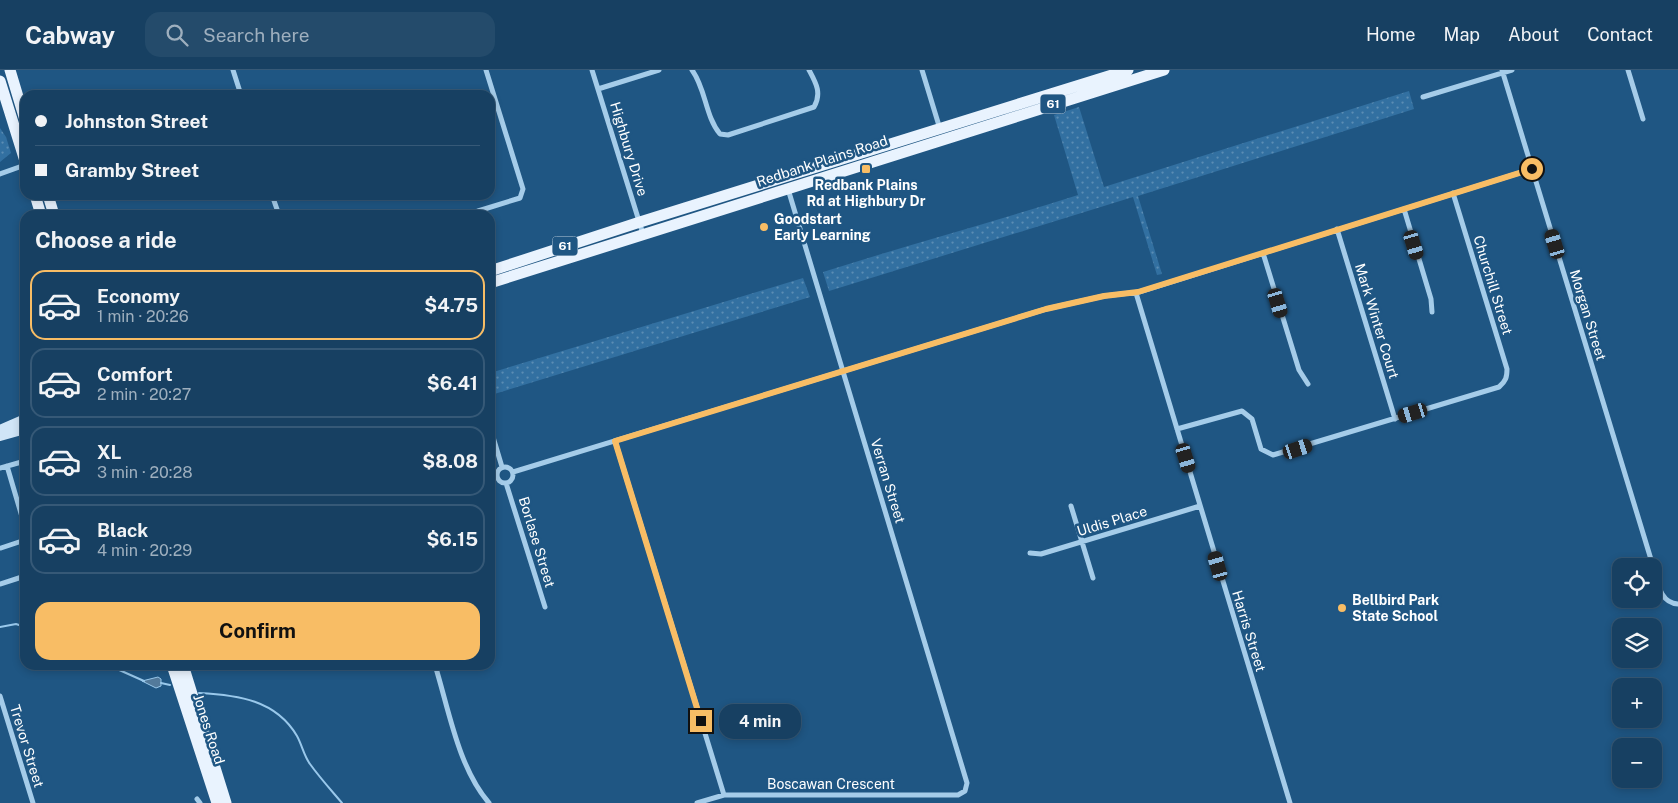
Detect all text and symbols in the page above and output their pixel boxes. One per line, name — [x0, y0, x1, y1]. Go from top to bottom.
search box — [145, 12, 495, 57]
text: Cabway — [25, 21, 115, 49]
icon: search — [163, 21, 191, 49]
text: Search here — [203, 24, 310, 46]
text: Home — [1366, 24, 1416, 45]
text: Map — [1444, 24, 1480, 45]
text: About — [1508, 24, 1559, 45]
text: Contact — [1587, 24, 1653, 45]
road number: 61 — [1040, 94, 1066, 114]
street label: Highbury Drive — [607, 100, 651, 198]
text: Johnston Street — [65, 110, 208, 132]
street label: Redbank Plains Road — [754, 132, 890, 190]
route start — [1521, 158, 1543, 180]
text: Gramby Street — [65, 159, 199, 181]
marker: Redbank Plains Rd at Highbury Dr — [860, 163, 872, 175]
place label: Redbank Plains Rd at Highbury Dr — [807, 177, 926, 209]
place label: Goodstart Early Learning — [774, 211, 871, 243]
marker: Goodstart Early Learning — [758, 221, 770, 233]
text: Choose a ride — [35, 227, 177, 253]
car — [1543, 227, 1566, 261]
car — [1402, 228, 1425, 262]
street label: Churchill Street — [1470, 233, 1516, 337]
road number: 61 — [552, 237, 578, 256]
street label: Mark Winter Court — [1352, 261, 1402, 381]
street label: Morgan Street — [1567, 268, 1609, 362]
icon: car — [37, 283, 82, 328]
text: Economy — [97, 285, 180, 307]
car — [1266, 286, 1289, 320]
text: $4.75 — [424, 294, 478, 316]
text: 1 min · 20:26 — [97, 307, 189, 326]
icon: car — [37, 361, 82, 406]
text: Comfort — [97, 363, 173, 385]
text: $6.41 — [427, 372, 478, 394]
text: 2 min · 20:27 — [97, 385, 191, 404]
car — [1396, 401, 1429, 425]
street label: Verran Street — [868, 437, 908, 525]
car — [1281, 437, 1314, 461]
icon: car — [37, 439, 82, 484]
text: XL — [97, 441, 122, 463]
car — [1174, 441, 1197, 475]
text: $8.08 — [422, 450, 478, 472]
text: 3 min · 20:28 — [97, 463, 193, 482]
street label: Borlase Street — [516, 495, 558, 589]
street label: Uldis Place — [1075, 503, 1149, 539]
icon: car — [37, 517, 82, 562]
text: Black — [97, 519, 148, 541]
text: $6.15 — [426, 528, 478, 550]
text: 4 min · 20:29 — [97, 541, 192, 560]
car — [1206, 550, 1229, 582]
map controls — [1612, 558, 1662, 788]
button: locate — [1612, 558, 1662, 608]
street label: Harris Street — [1229, 588, 1269, 674]
place label: Bellbird Park State School — [1352, 592, 1439, 624]
button: Confirm — [35, 602, 480, 660]
marker: Bellbird Park State School — [1336, 602, 1348, 614]
button: layers — [1612, 618, 1662, 668]
button: + — [1612, 678, 1662, 728]
street label: Jones Road — [190, 692, 228, 766]
street label: Trevor Street — [7, 703, 47, 789]
callout: 4 min — [718, 704, 801, 738]
route end — [690, 710, 712, 732]
text: 4 min — [739, 712, 781, 731]
button: − — [1612, 738, 1662, 788]
street label: Boscawan Crescent — [767, 776, 895, 792]

